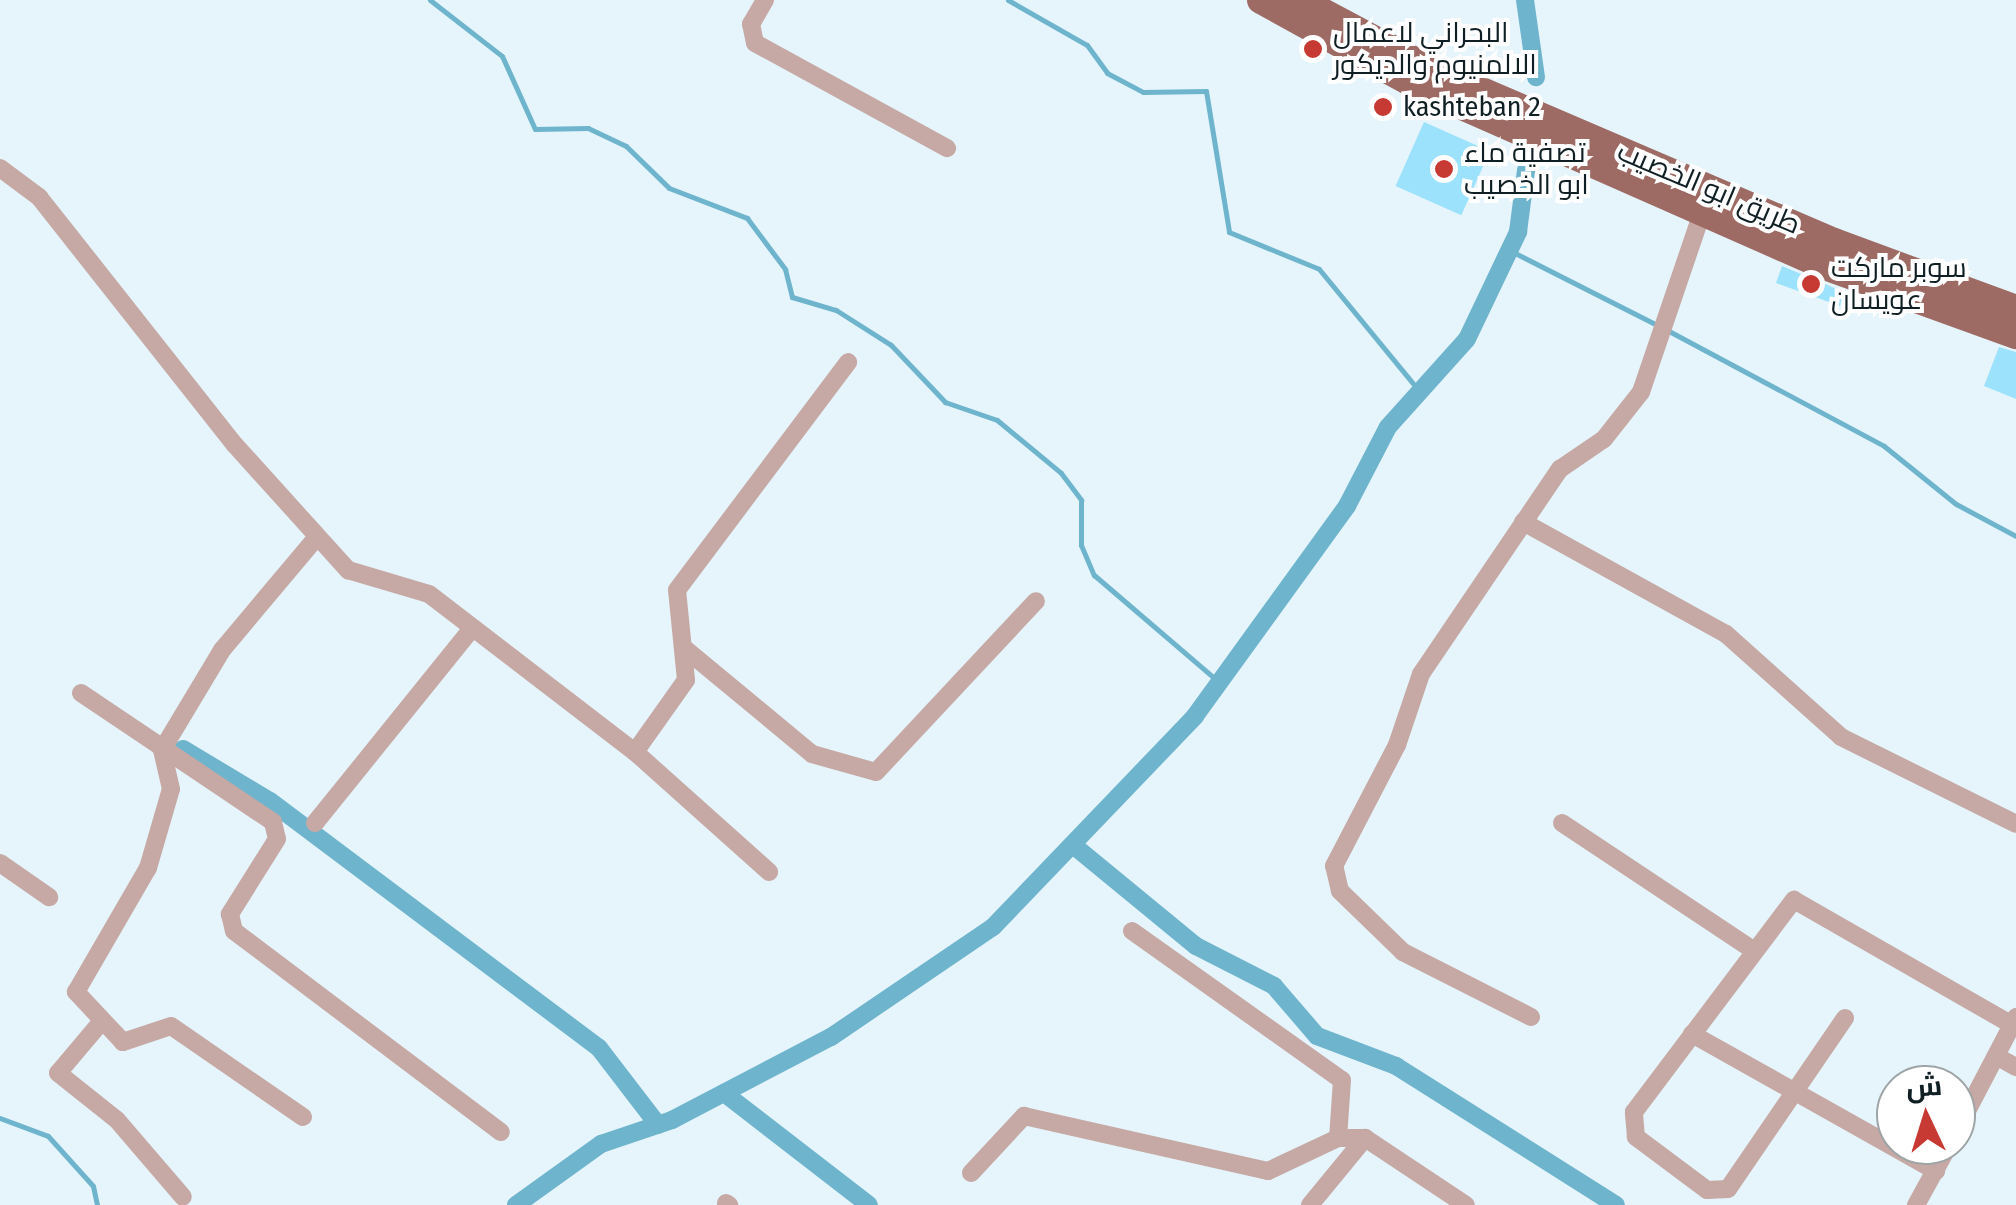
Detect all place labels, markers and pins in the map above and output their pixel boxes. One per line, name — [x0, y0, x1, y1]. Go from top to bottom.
place label: البحراني لاعمال الالمنيوم والديكور — [1333, 16, 1537, 82]
marker: البحراني لاعمال الالمنيوم والديكور — [1302, 38, 1324, 60]
place label: kashteban 2 — [1403, 90, 1540, 124]
marker: kashteban 2 — [1372, 96, 1394, 118]
place label: تصفية ماء ابو الخصيب — [1464, 136, 1589, 202]
marker: تصفية ماء ابو الخصيب — [1433, 158, 1455, 180]
place label: سوبر ماركت عويسان — [1831, 251, 1967, 317]
marker: سوبر ماركت عويسان — [1800, 273, 1822, 295]

